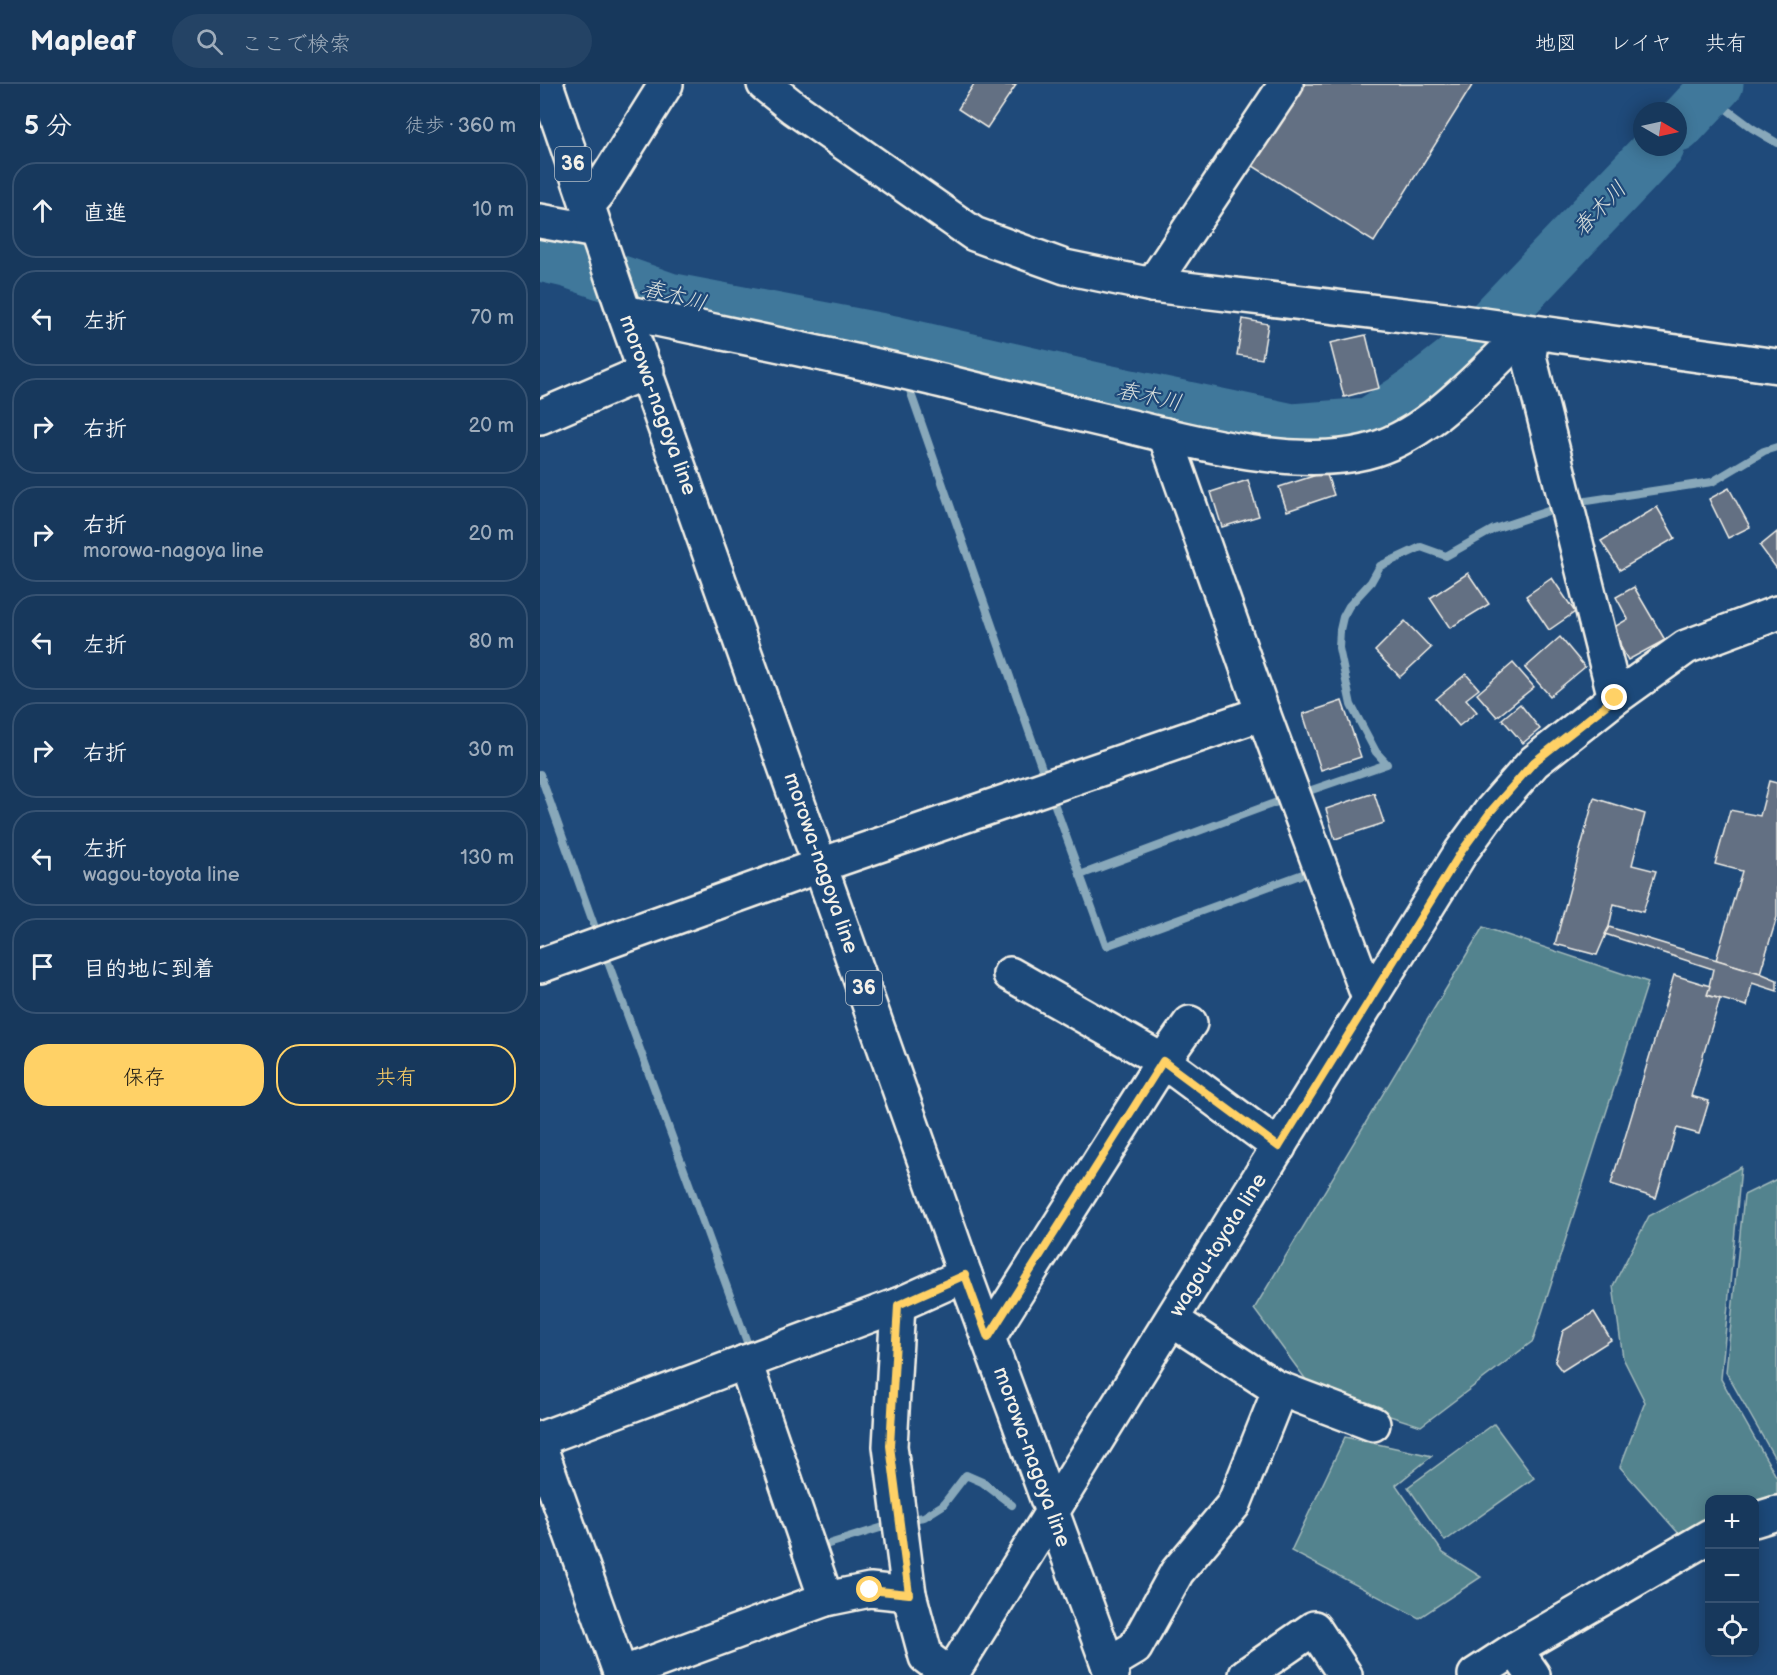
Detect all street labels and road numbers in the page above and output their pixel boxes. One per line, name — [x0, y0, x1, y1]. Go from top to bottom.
road number: 36 — [555, 147, 591, 181]
street label: morowa-nagoya line — [614, 312, 702, 498]
street label: morowa-nagoya line — [778, 769, 864, 957]
road number: 36 — [846, 971, 882, 1005]
street label: wagou-toyota line — [1164, 1169, 1272, 1321]
street label: morowa-nagoya line — [988, 1364, 1076, 1550]

